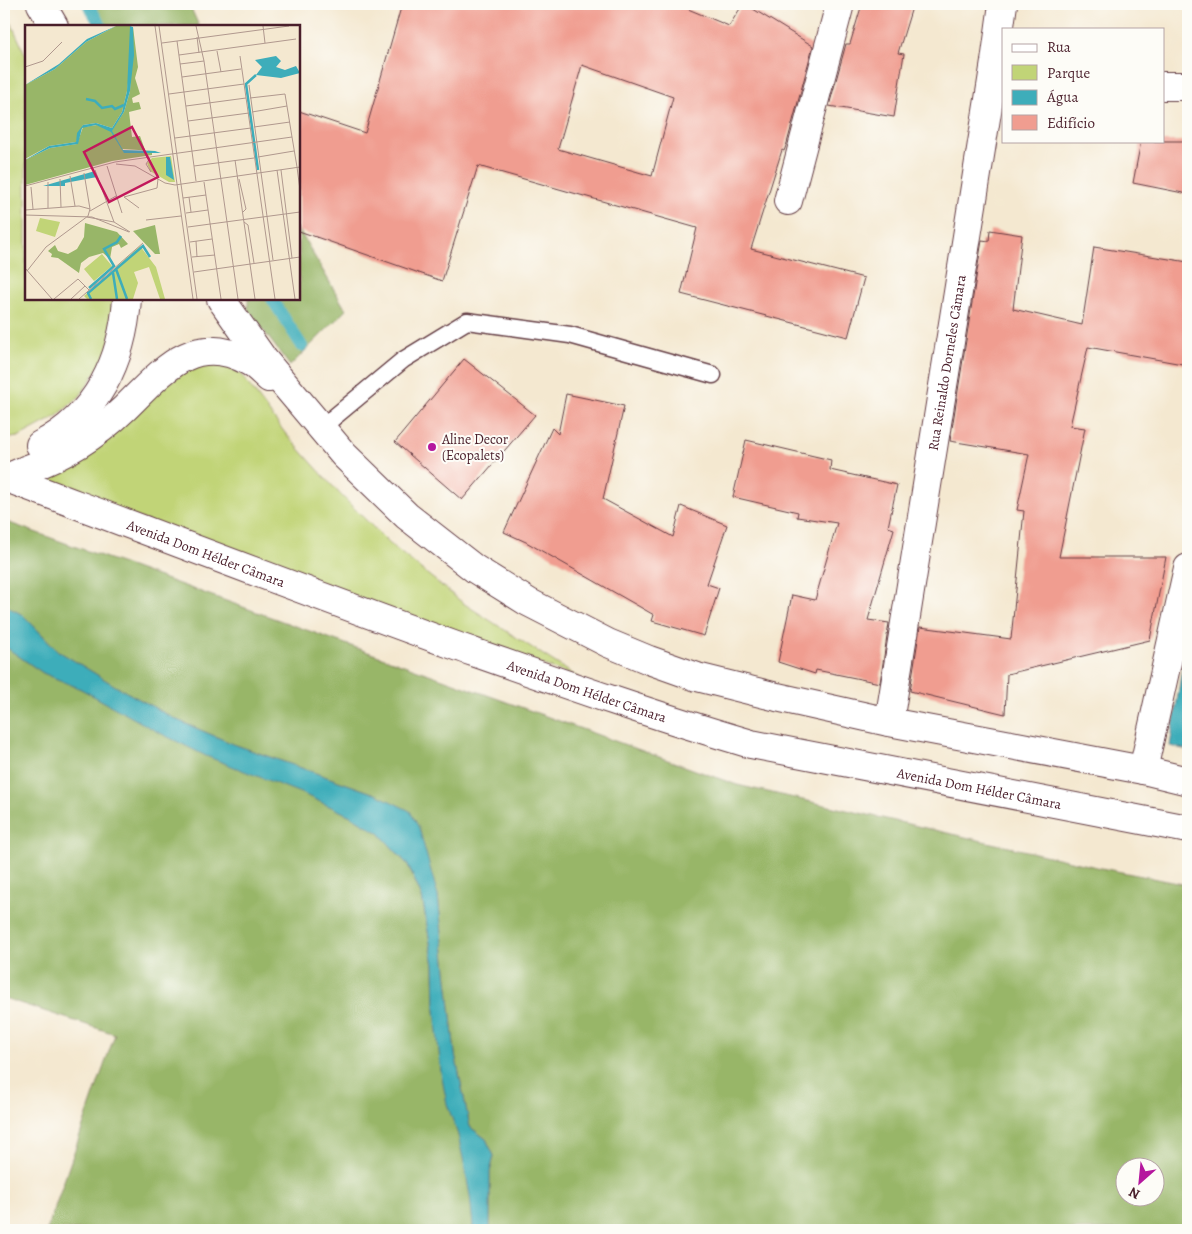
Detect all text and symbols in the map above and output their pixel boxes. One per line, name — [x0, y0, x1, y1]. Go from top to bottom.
inset map — [25, 25, 300, 300]
legend — [1002, 28, 1164, 142]
text: Rua — [1047, 37, 1071, 57]
text: Parque — [1047, 63, 1090, 83]
text: Água — [1046, 87, 1078, 107]
text: Edifício — [1047, 113, 1095, 133]
street label: Rua Reinaldo Dorneles Câmara — [924, 273, 971, 452]
place label: Aline Decor (Ecopalets) — [441, 430, 509, 465]
marker: Aline Decor (Ecopalets) — [426, 441, 438, 453]
street label: Avenida Dom Hélder Câmara — [123, 515, 288, 592]
street label: Avenida Dom Hélder Câmara — [504, 655, 669, 727]
street label: Avenida Dom Hélder Câmara — [894, 763, 1063, 814]
north arrow — [1114, 1156, 1164, 1206]
text: N — [1125, 1182, 1143, 1204]

